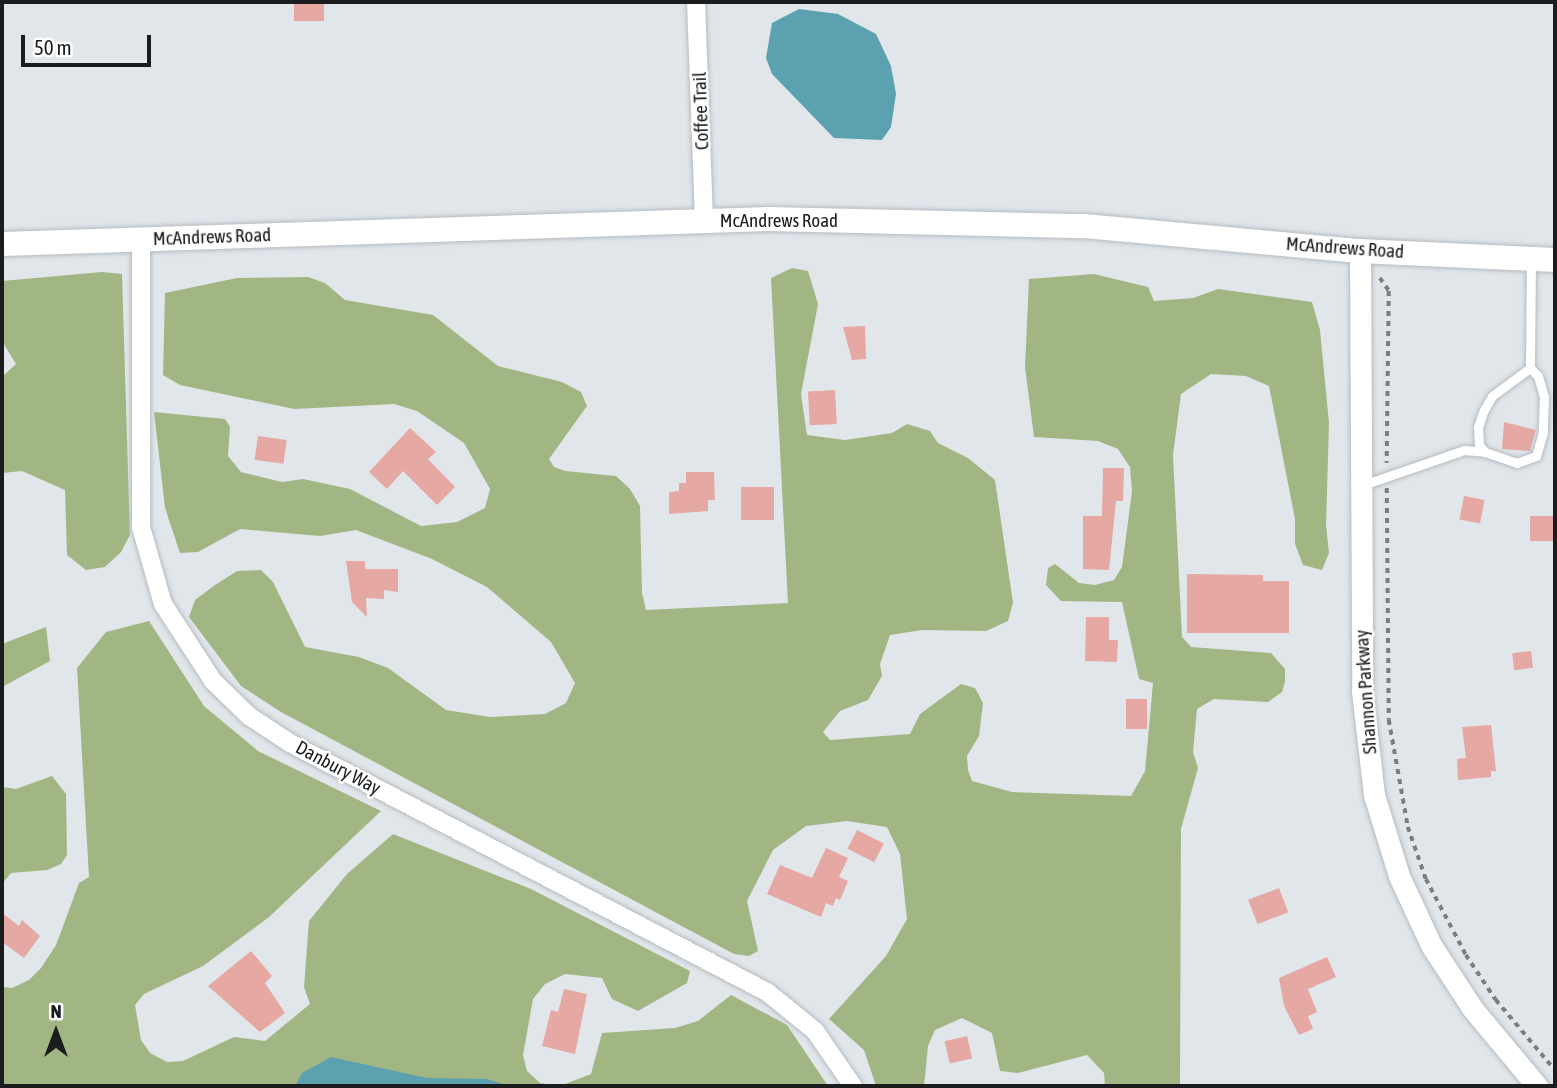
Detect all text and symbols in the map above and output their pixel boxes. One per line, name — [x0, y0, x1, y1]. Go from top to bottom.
scale bar — [24, 21, 154, 65]
text: 50 m — [34, 35, 72, 59]
street label: Coffee Trail — [688, 72, 714, 150]
street label: McAndrews Road — [720, 210, 838, 232]
street label: McAndrews Road — [153, 224, 271, 250]
street label: McAndrews Road — [1285, 233, 1405, 263]
street label: Shannon Parkway — [1350, 629, 1382, 755]
street label: Danbury Way — [292, 736, 384, 800]
north arrow — [21, 997, 91, 1067]
text: N — [50, 1000, 62, 1022]

